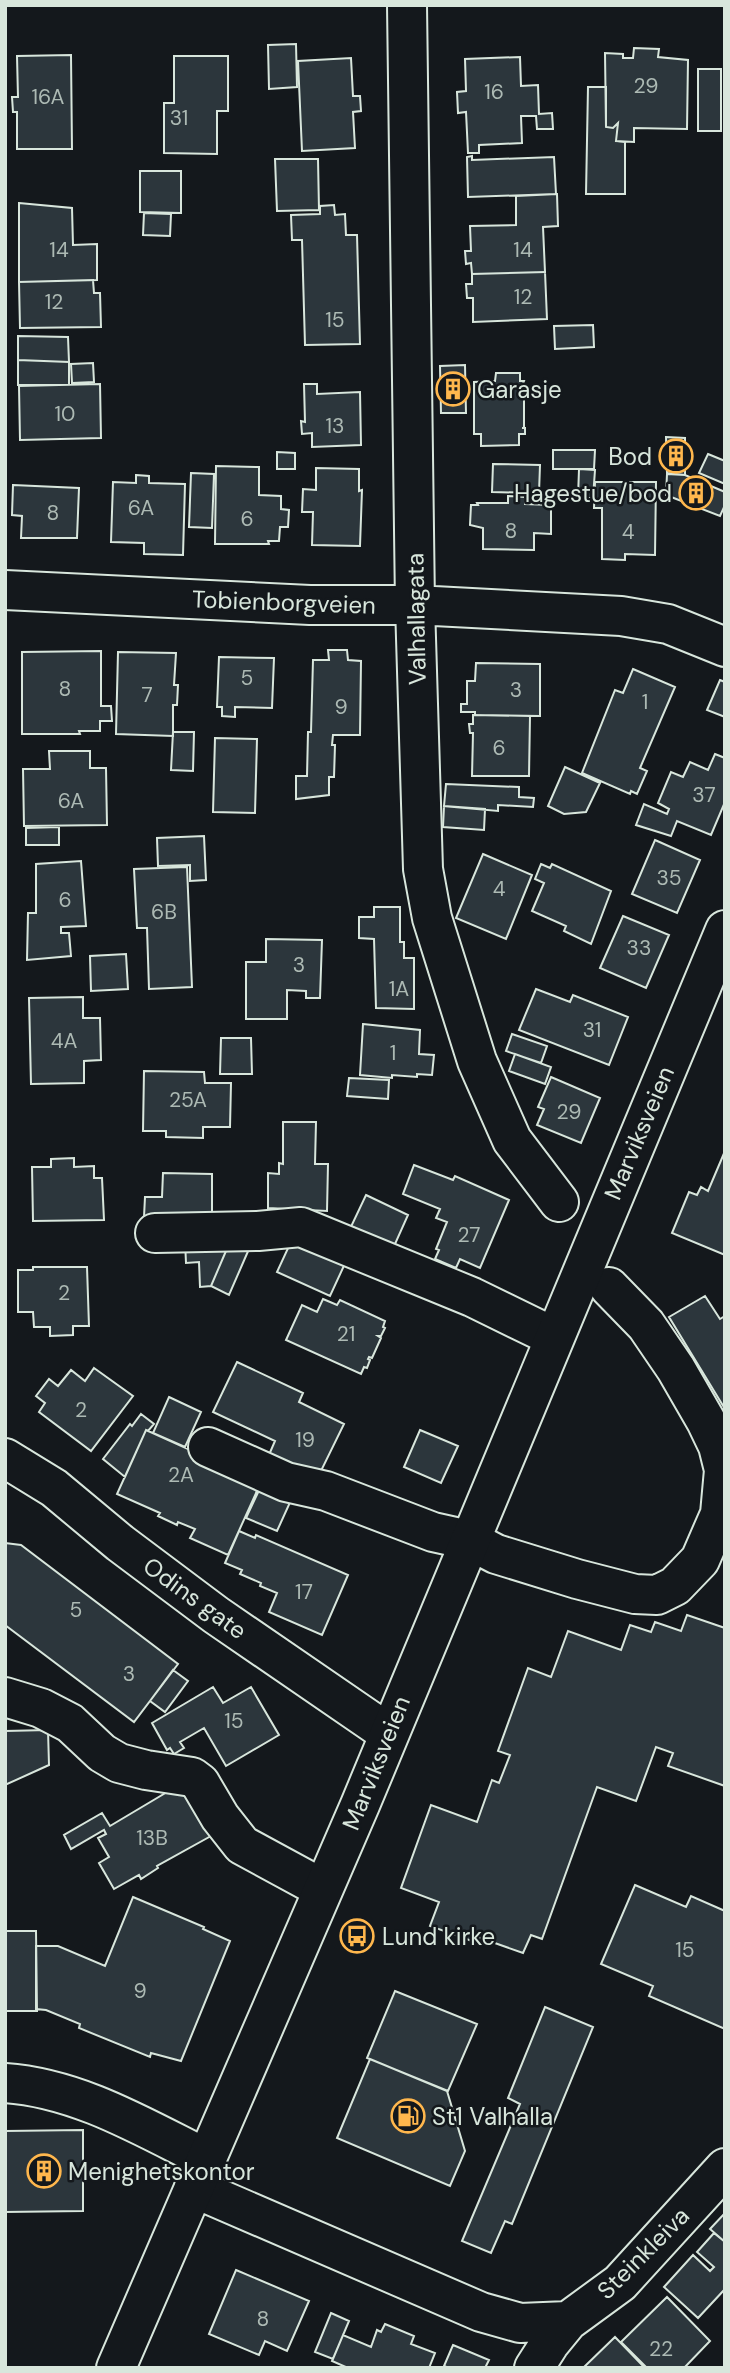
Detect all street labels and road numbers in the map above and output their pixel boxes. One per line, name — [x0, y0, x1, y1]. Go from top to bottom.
street label: Valhallagata — [399, 553, 433, 685]
street label: Tobienborgveien — [192, 583, 376, 621]
street label: Marviksveien — [597, 1062, 681, 1204]
street label: Odins gate — [137, 1550, 253, 1646]
street label: Marviksveien — [335, 1691, 417, 1835]
street label: Steinkleiva — [590, 2200, 696, 2306]

